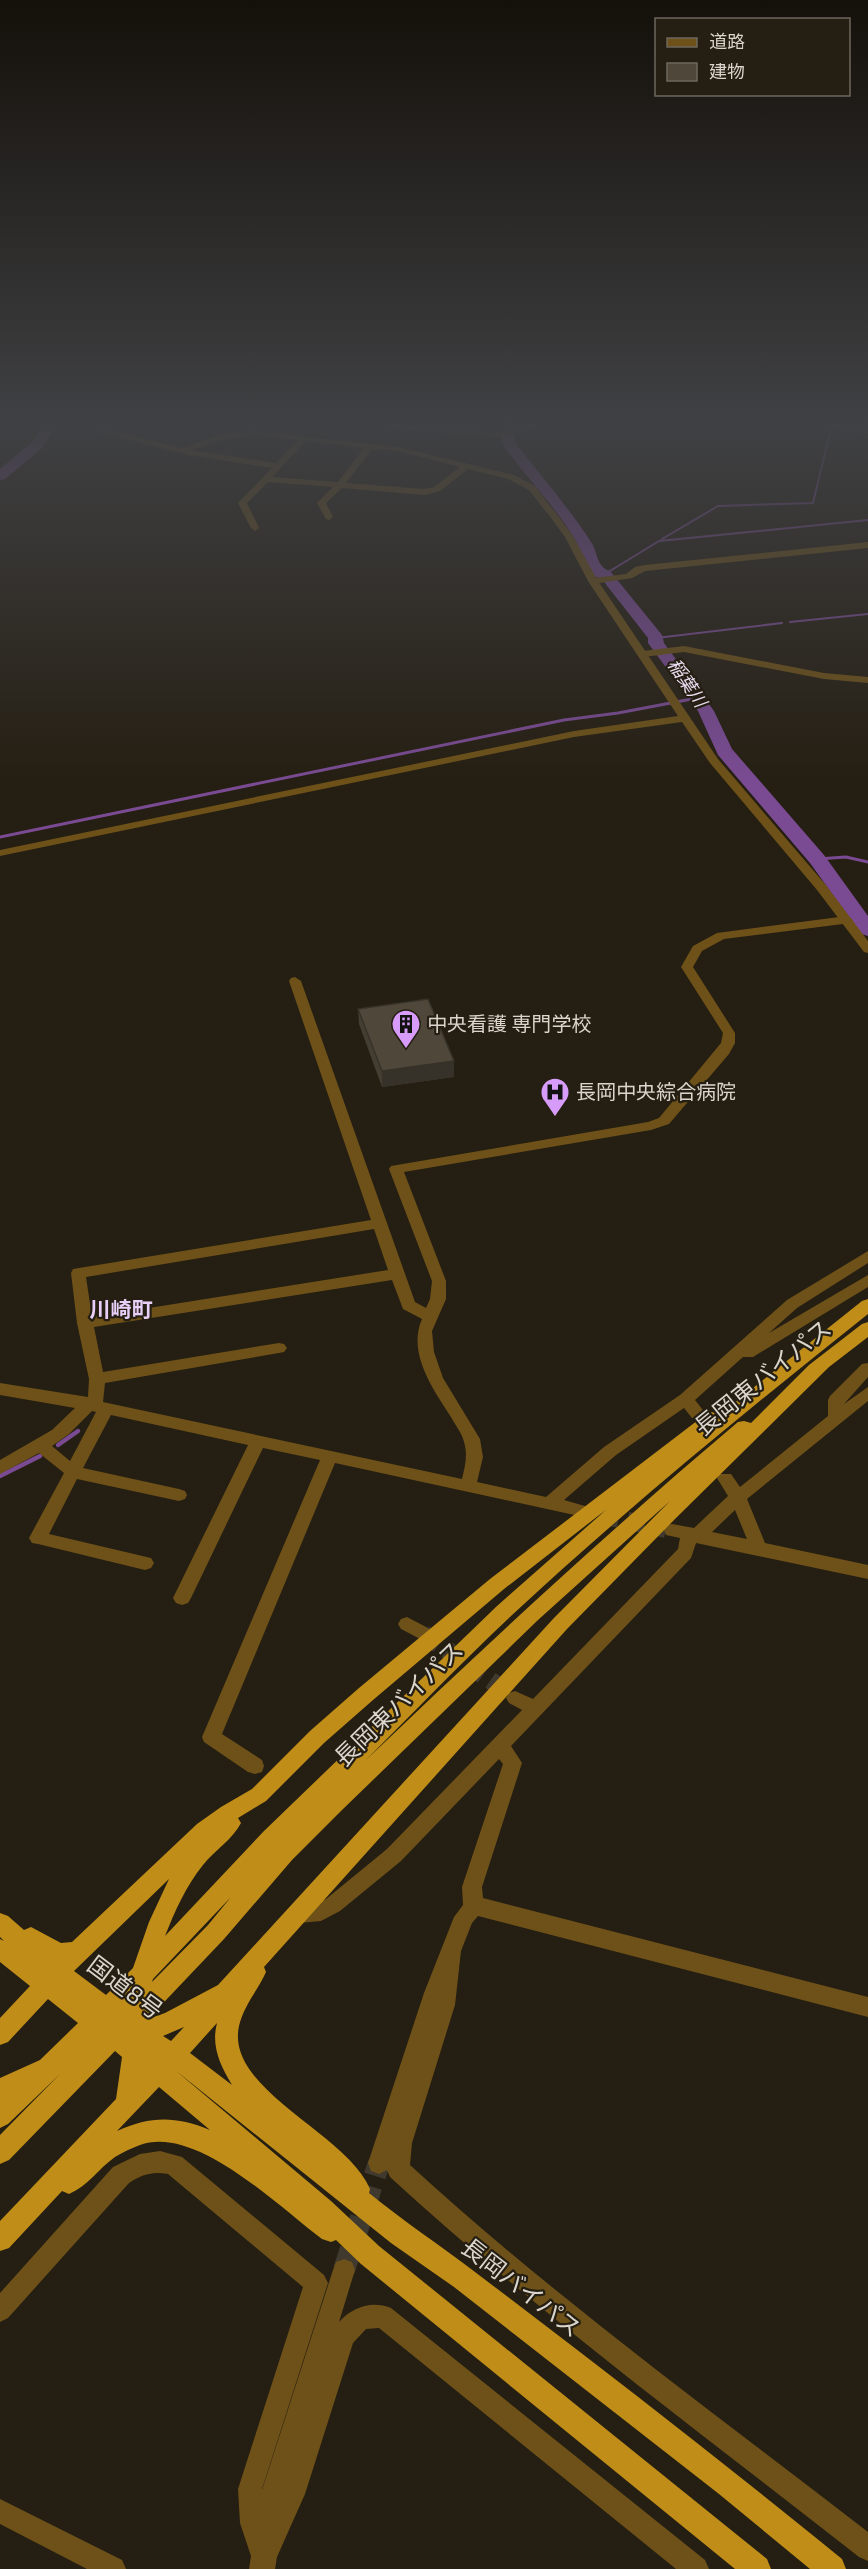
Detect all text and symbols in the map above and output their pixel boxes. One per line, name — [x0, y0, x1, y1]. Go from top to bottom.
legend — [655, 18, 850, 96]
text: 道路 — [709, 30, 745, 52]
text: 建物 — [709, 60, 745, 82]
water label: 稲葉川 — [664, 654, 713, 713]
building icon: 中央看護 専門学校 — [390, 1008, 422, 1050]
place label: 中央看護 専門学校 — [427, 1011, 591, 1035]
hospital icon: 長岡中央綜合病院 — [539, 1076, 571, 1118]
place label: 長岡中央綜合病院 — [576, 1079, 736, 1103]
district label: 川崎町 — [90, 1296, 153, 1321]
street label: 長岡東バイパス — [688, 1313, 836, 1441]
street label: 長岡東バイパス — [328, 1634, 468, 1772]
street label: 国道8号 — [83, 1949, 169, 2024]
street label: 長岡バイパス — [456, 2231, 587, 2342]

